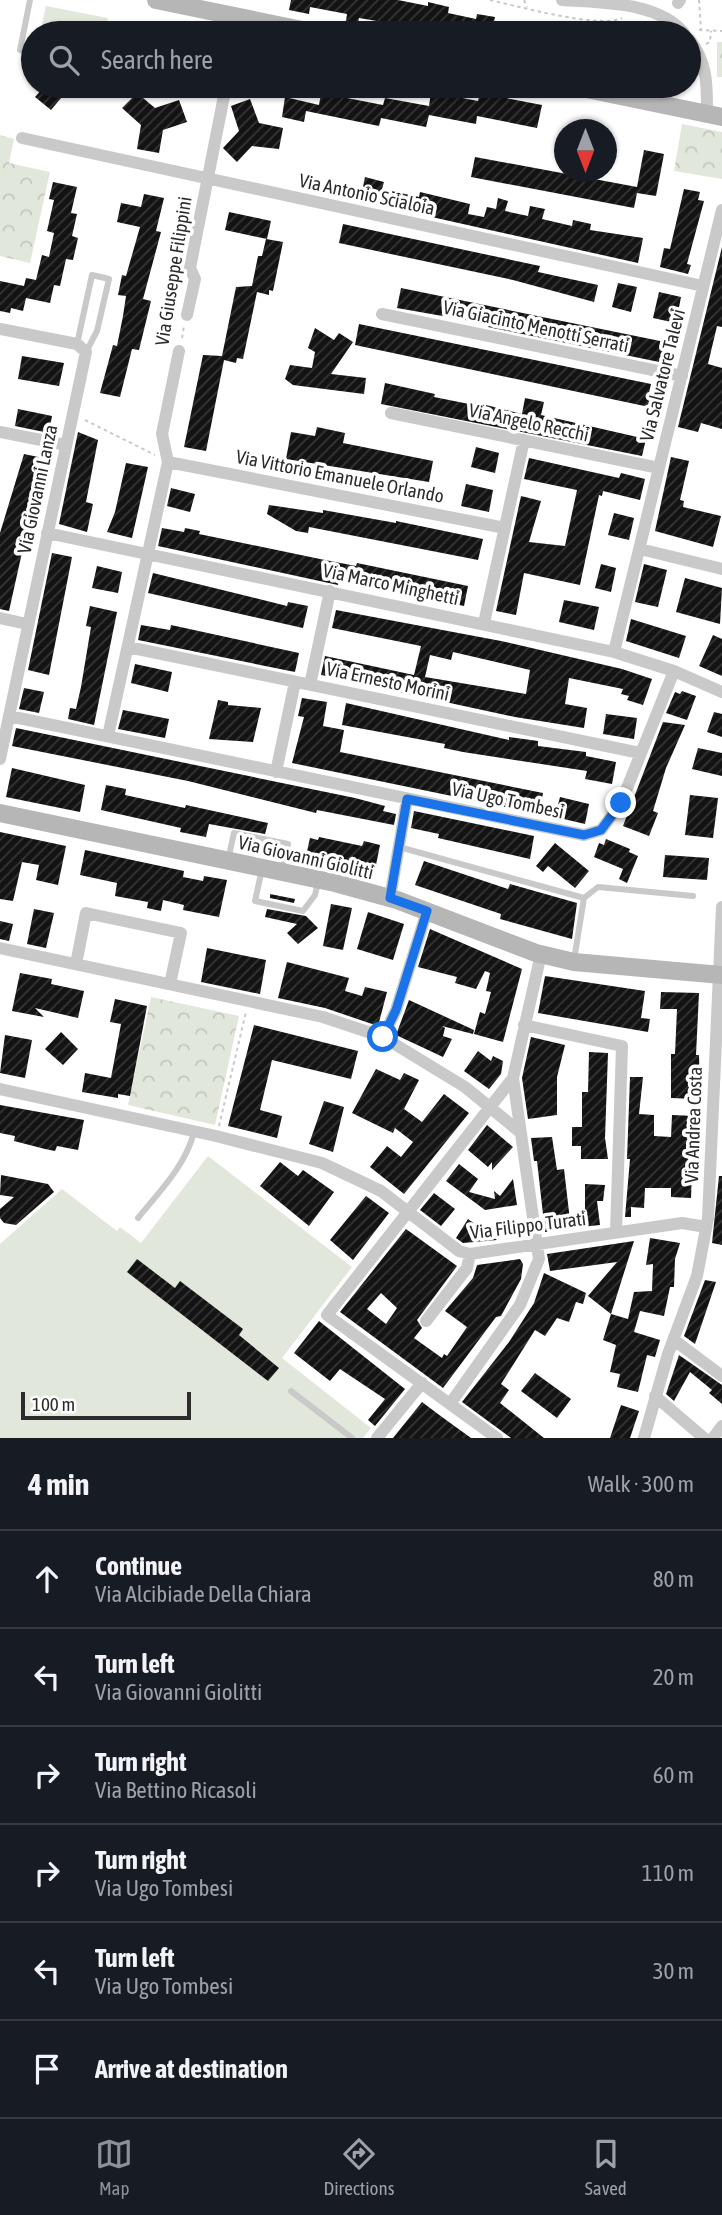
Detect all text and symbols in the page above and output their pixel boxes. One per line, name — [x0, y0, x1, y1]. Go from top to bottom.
search box — [21, 21, 701, 98]
icon: search — [45, 41, 83, 79]
text: Search here — [101, 45, 213, 75]
north arrow — [554, 119, 617, 182]
street label: Via Antonio Scialoia — [297, 169, 437, 219]
street label: Via Giuseppe Filippini — [150, 195, 196, 347]
street label: Via Giacinto Menotti Serrati — [441, 296, 631, 356]
street label: Via Salvatore Talevi — [635, 307, 689, 443]
street label: Via Angelo Recchi — [467, 399, 591, 445]
street label: Via Giovanni Lanza — [13, 423, 61, 555]
street label: Via Vittorio Emanuele Orlando — [234, 445, 446, 507]
street label: Via Marco Minghetti — [321, 559, 461, 609]
street label: Via Ernesto Morini — [324, 657, 452, 705]
street label: Via Ugo Tombesi — [450, 777, 566, 823]
route end — [605, 787, 636, 818]
street label: Via Giovanni Giolitti — [236, 831, 376, 883]
route start — [367, 1021, 398, 1052]
street label: Via Andrea Costa — [680, 1066, 706, 1184]
street label: Via Filippo Turati — [469, 1207, 587, 1243]
scale bar — [21, 1389, 191, 1421]
text: 100 m — [32, 1393, 75, 1415]
text: 4 min — [28, 1467, 89, 1501]
text: Walk · 300 m — [588, 1471, 694, 1497]
text: Continue — [95, 1551, 182, 1581]
icon: ahead — [28, 1560, 66, 1598]
text: 80 m — [653, 1566, 694, 1592]
text: Via Alcibiade Della Chiara — [95, 1581, 312, 1607]
text: Turn left — [95, 1649, 175, 1679]
icon: left — [28, 1658, 66, 1696]
text: 20 m — [653, 1664, 694, 1690]
text: Via Giovanni Giolitti — [95, 1679, 262, 1705]
text: Turn right — [95, 1747, 186, 1777]
icon: right — [28, 1756, 66, 1794]
text: 60 m — [653, 1762, 694, 1788]
text: Via Bettino Ricasoli — [95, 1777, 257, 1803]
text: Turn right — [95, 1845, 186, 1875]
icon: right — [28, 1854, 66, 1892]
text: 110 m — [642, 1860, 694, 1886]
text: Via Ugo Tombesi — [95, 1875, 233, 1901]
text: Turn left — [95, 1943, 175, 1973]
icon: left — [28, 1952, 66, 1990]
text: 30 m — [653, 1958, 694, 1984]
text: Via Ugo Tombesi — [95, 1973, 233, 1999]
icon: arrive — [28, 2050, 66, 2088]
text: Arrive at destination — [95, 2054, 288, 2084]
tab: Map — [95, 2135, 133, 2199]
tab: Directions — [324, 2135, 394, 2199]
tab: Saved — [585, 2135, 627, 2199]

